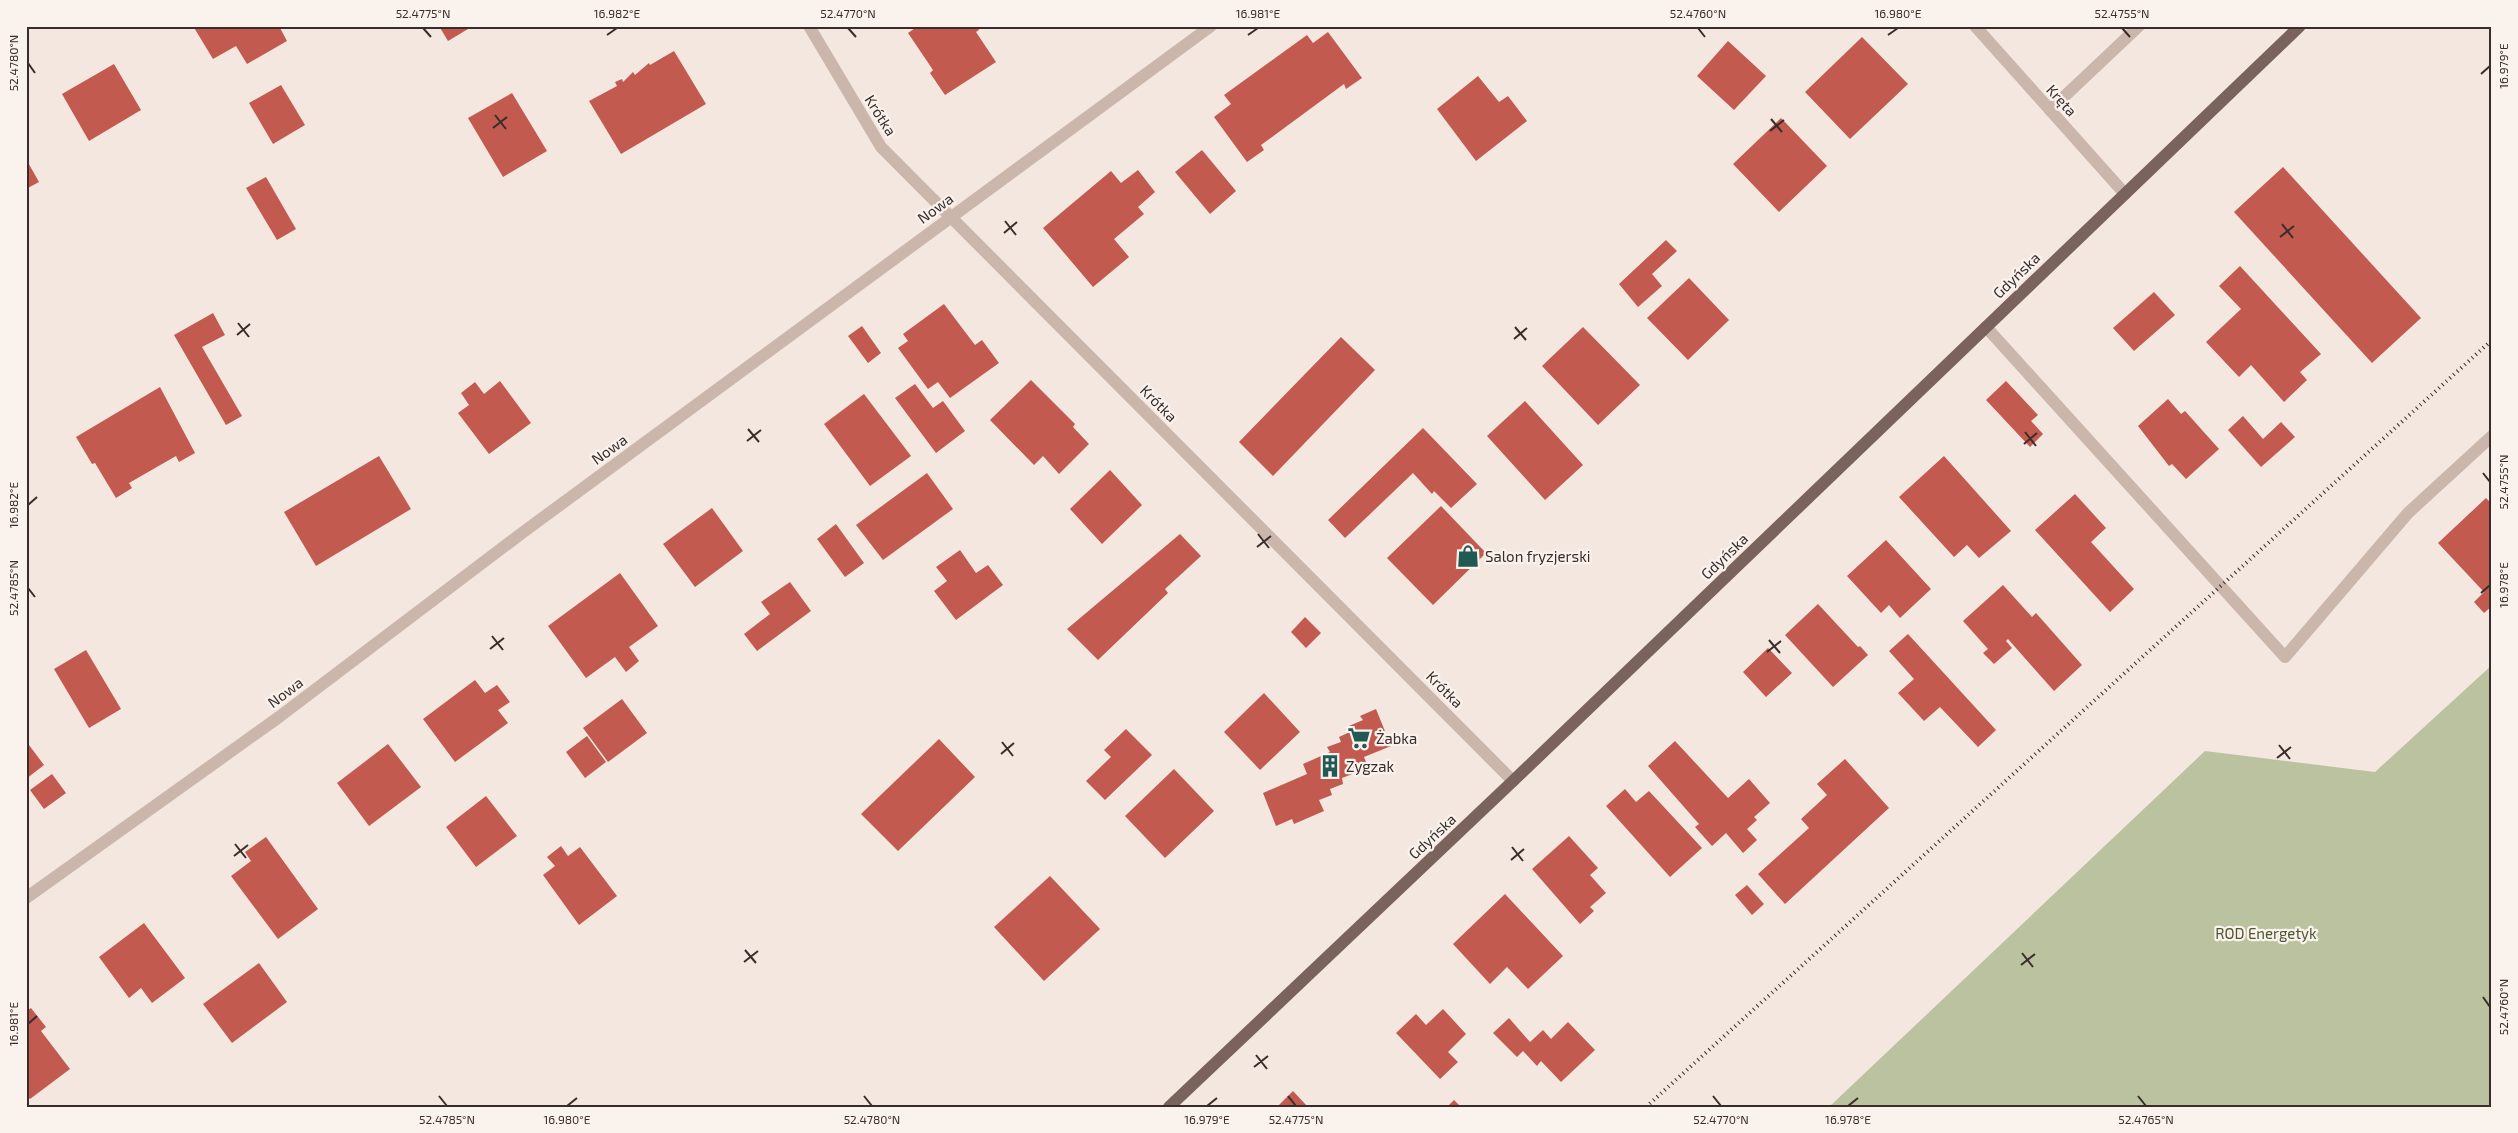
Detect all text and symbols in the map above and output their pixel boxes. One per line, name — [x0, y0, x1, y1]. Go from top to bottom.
text: 52.4775°N — [396, 6, 450, 20]
text: 16.982°E — [594, 6, 640, 20]
text: 52.4770°N — [820, 6, 876, 20]
text: 16.981°E — [1236, 6, 1280, 20]
text: 52.4760°N — [1670, 6, 1726, 20]
text: 16.980°E — [1875, 6, 1922, 20]
text: 52.4755°N — [2094, 6, 2150, 20]
text: 52.4780°N — [6, 35, 20, 91]
text: 16.979°E — [2496, 43, 2510, 89]
street label: Kręta — [2043, 80, 2081, 120]
street label: Krótka — [862, 91, 900, 139]
street label: Nowa — [914, 189, 956, 227]
street label: Gdyńska — [1989, 248, 2043, 302]
street label: Krótka — [1137, 381, 1181, 425]
street label: Nowa — [588, 430, 630, 468]
text: 52.4755°N — [2496, 454, 2510, 510]
text: 16.982°E — [6, 482, 20, 528]
street label: Gdyńska — [1697, 529, 1751, 583]
shop icon: Salon fryzjerski — [1455, 543, 1481, 569]
place label: Salon fryzjerski — [1485, 547, 1591, 566]
text: 52.4785°N — [6, 560, 20, 616]
text: 16.978°E — [2496, 562, 2510, 608]
street label: Krótka — [1423, 667, 1467, 711]
street label: Nowa — [264, 673, 306, 711]
supermarket icon: Żabka — [1346, 725, 1372, 751]
place label: Żabka — [1376, 729, 1417, 747]
building icon: Zygzak — [1317, 753, 1343, 779]
place label: Zygzak — [1346, 757, 1395, 775]
street label: Gdyńska — [1405, 810, 1459, 862]
park label: ROD Energetyk — [2215, 924, 2317, 942]
text: 52.4760°N — [2496, 979, 2510, 1035]
text: 16.981°E — [6, 1002, 20, 1046]
text: 52.4785°N — [419, 1112, 475, 1126]
text: 16.980°E — [544, 1112, 591, 1126]
text: 52.4780°N — [844, 1112, 900, 1126]
text: 16.979°E — [1184, 1112, 1230, 1126]
text: 52.4775°N — [1269, 1112, 1323, 1126]
text: 52.4770°N — [1693, 1112, 1749, 1126]
text: 16.978°E — [1825, 1112, 1871, 1126]
text: 52.4765°N — [2118, 1112, 2174, 1126]

